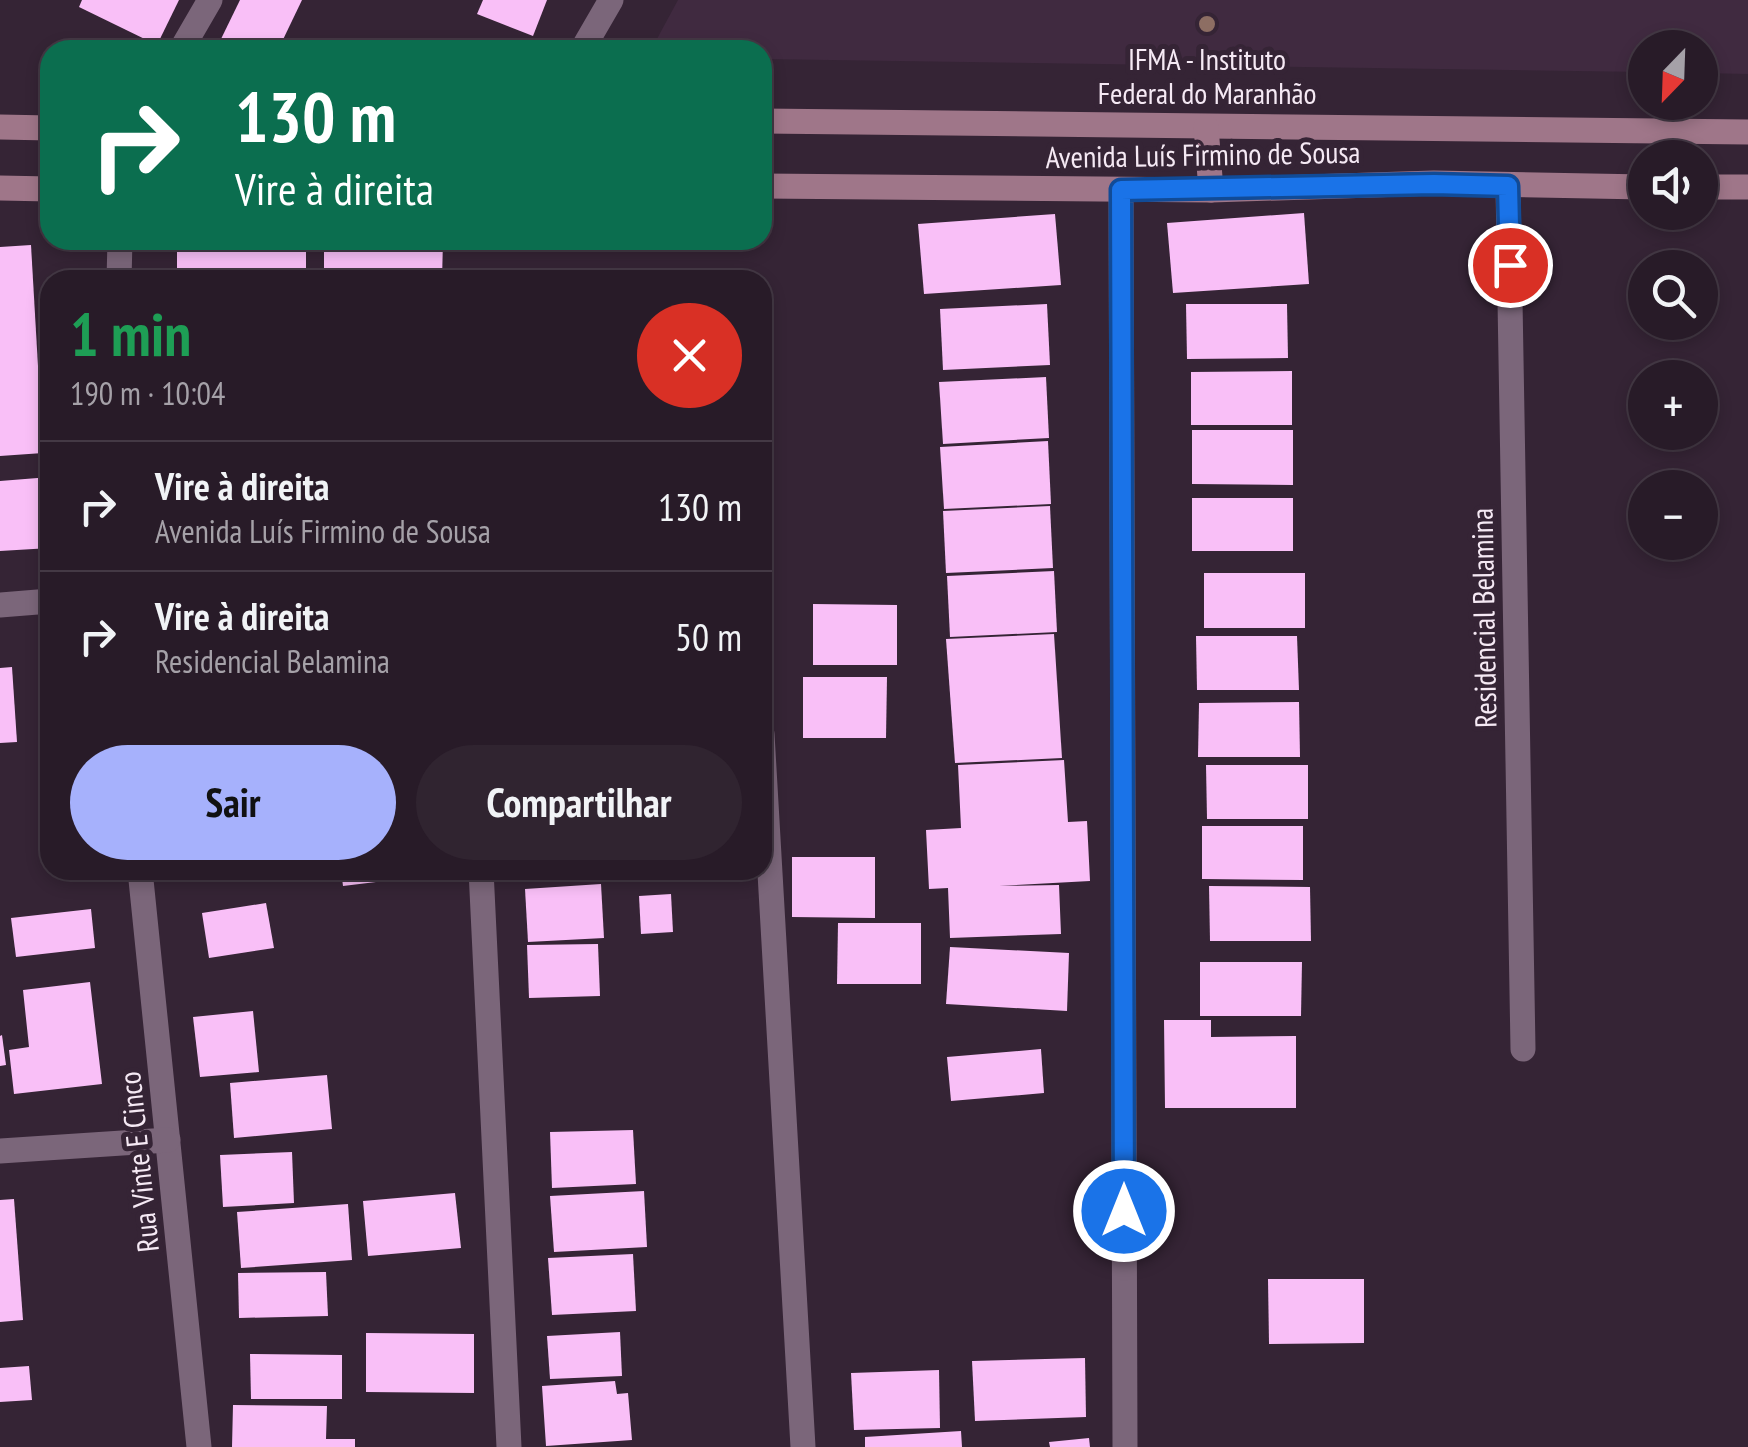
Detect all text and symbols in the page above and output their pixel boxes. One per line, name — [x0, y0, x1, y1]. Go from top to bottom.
marker: IFMA - Instituto Federal do Maranhão — [1196, 13, 1218, 35]
north arrow — [1628, 30, 1718, 120]
map controls — [1628, 30, 1718, 560]
place label: IFMA - Instituto Federal do Maranhão — [1098, 39, 1316, 112]
text: 130 m — [235, 71, 396, 161]
icon: right — [70, 80, 200, 210]
street label: Avenida Luís Firmino de Sousa — [1045, 132, 1361, 176]
button: sound — [1628, 140, 1718, 230]
text: Vire à direita — [235, 159, 434, 217]
pin — [1468, 223, 1553, 308]
icon: arrive — [1483, 238, 1538, 293]
button: search — [1628, 250, 1718, 340]
text: 1 min — [70, 295, 191, 373]
button: close — [637, 303, 742, 408]
button: + — [1628, 360, 1718, 450]
text: 190 m · 10:04 — [70, 372, 225, 414]
text: Vire à direita — [155, 461, 330, 510]
button: − — [1628, 470, 1718, 560]
icon: right — [70, 479, 125, 534]
text: 130 m — [658, 482, 742, 531]
street label: Residencial Belamina — [1462, 508, 1504, 728]
text: Avenida Luís Firmino de Sousa — [155, 510, 491, 552]
text: Vire à direita — [155, 591, 330, 640]
icon: right — [70, 609, 125, 664]
text: 50 m — [675, 612, 742, 661]
text: Residencial Belamina — [155, 640, 390, 682]
button: Sair — [70, 745, 396, 860]
button: Compartilhar — [416, 745, 742, 860]
street label: Rua Vinte E Cinco — [109, 1070, 167, 1254]
position arrow — [1072, 1159, 1176, 1263]

